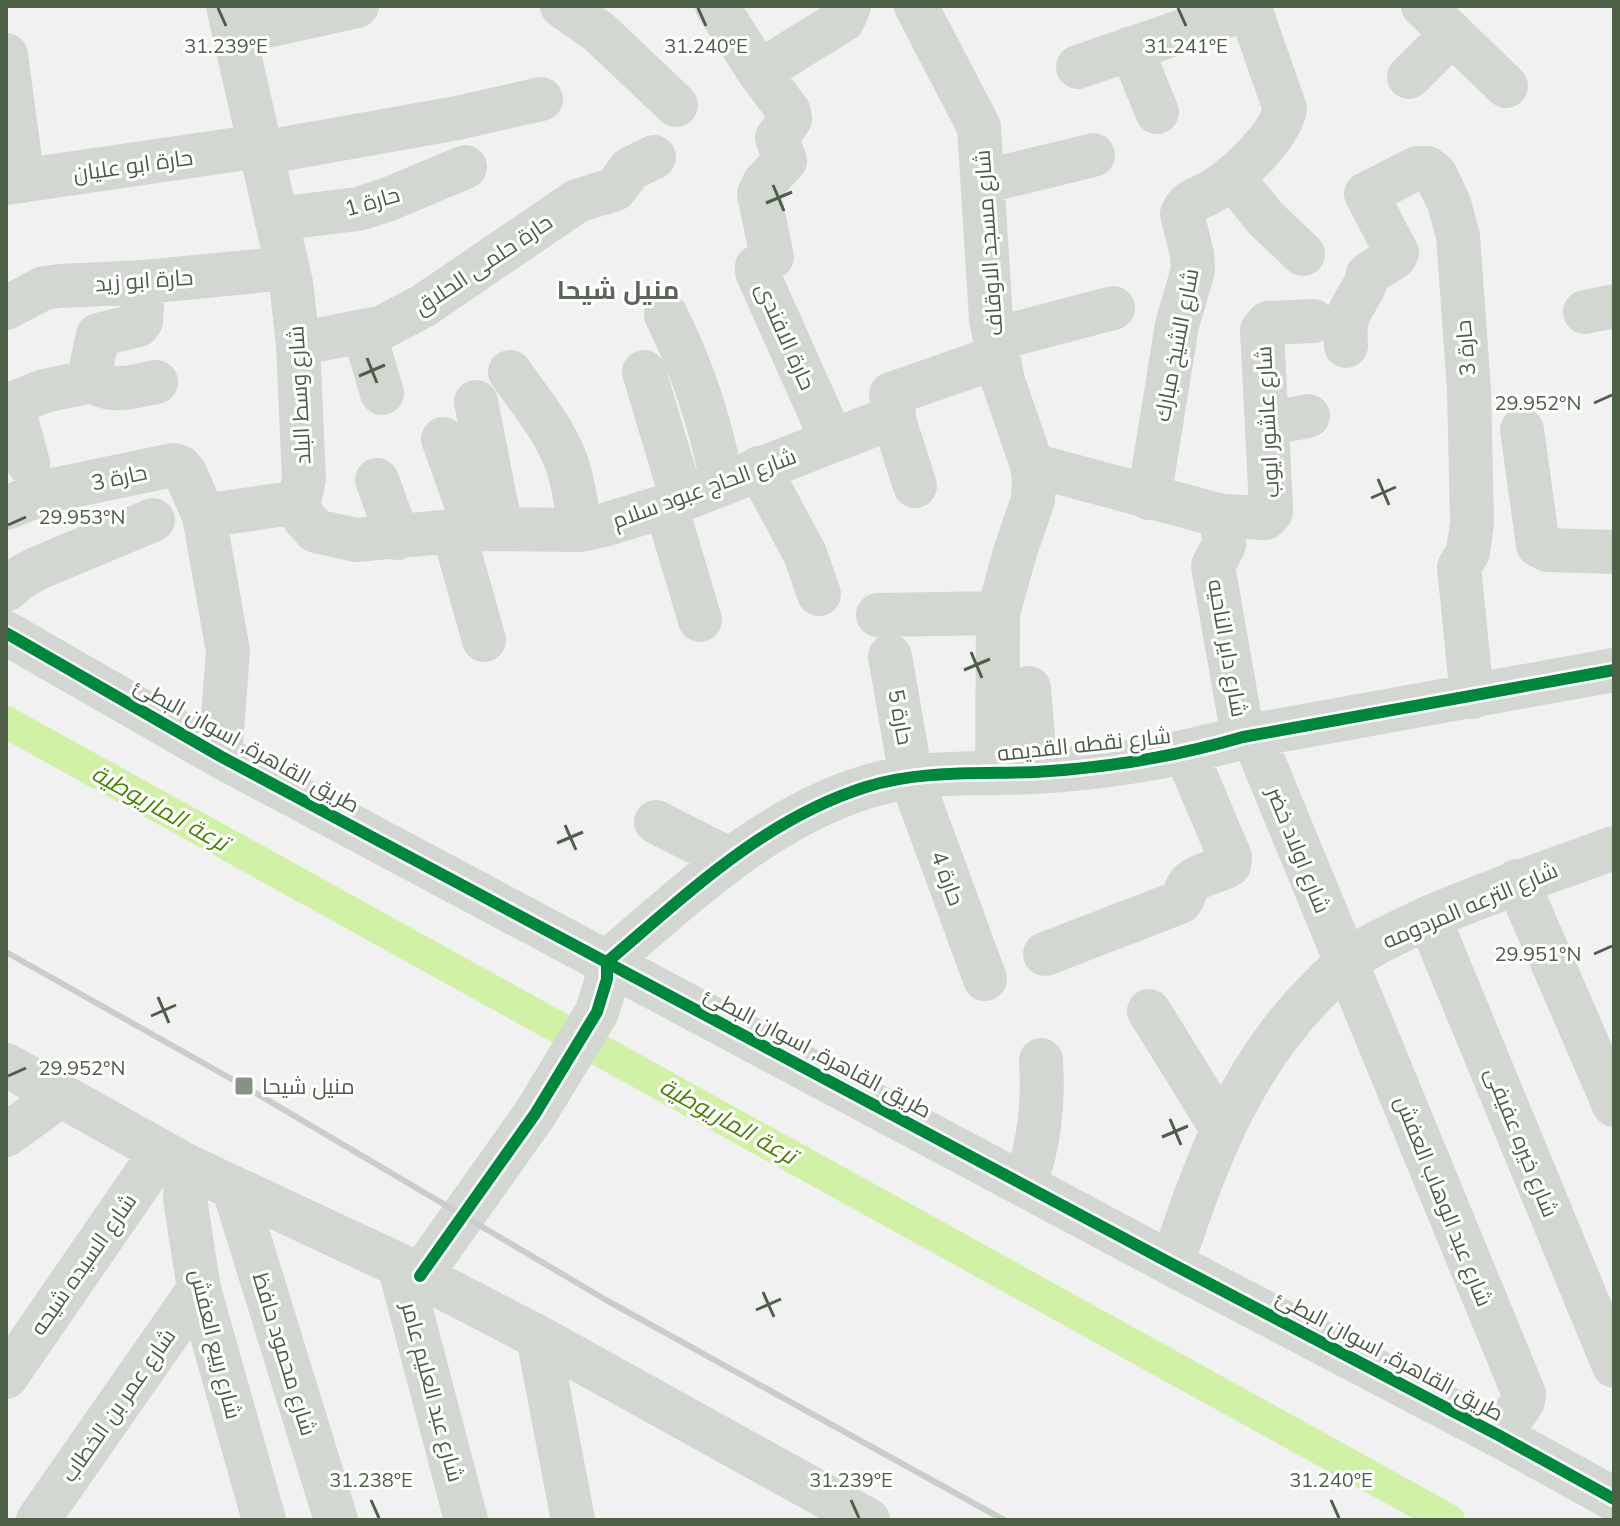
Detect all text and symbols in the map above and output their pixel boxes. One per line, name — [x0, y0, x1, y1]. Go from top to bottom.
text: 31.239°E — [184, 33, 268, 58]
text: 31.240°E — [664, 33, 748, 58]
text: 31.241°E — [1144, 33, 1228, 58]
street label: حارة ابو عليان — [71, 143, 195, 187]
street label: شارع مسجد الاوقاف — [968, 149, 1009, 337]
street label: حارة 1 — [341, 180, 403, 222]
street label: حارة حلمى الحلاق — [408, 207, 558, 321]
street label: حارة ابو زيد — [94, 263, 194, 297]
street label: شارع الشيخ مبارك — [1147, 266, 1206, 424]
district label: منيل شيحا — [557, 273, 679, 306]
street label: حارة الافندى — [750, 278, 822, 394]
street label: حارة 3 — [1449, 319, 1481, 377]
street label: شارع وسط البلد — [281, 325, 318, 465]
street label: شارع عاشور ايوب — [1249, 345, 1286, 499]
text: 29.952°N — [1495, 390, 1581, 415]
street label: شارع الحاج عبود سلام — [608, 442, 801, 536]
street label: حارة 3 — [89, 457, 149, 497]
text: 29.953°N — [39, 504, 125, 529]
street label: شارع داير الناحيه — [1201, 577, 1254, 719]
street label: طريق القاهرة, اسوان البطئ — [129, 671, 365, 819]
street label: حارة 5 — [882, 687, 920, 747]
street label: شارع نقطه القديمه — [996, 721, 1172, 768]
water label: ترعة الماريوطية — [87, 757, 238, 859]
street label: شارع اولاد خضر — [1259, 781, 1337, 918]
street label: حارة 4 — [925, 847, 971, 909]
street label: شارع الترعه المردومه — [1378, 855, 1562, 955]
text: 29.951°N — [1495, 941, 1581, 966]
street label: طريق القاهرة, اسوان البطئ — [699, 980, 937, 1124]
text: 29.952°N — [39, 1055, 125, 1080]
street label: شارع خيره عفيفى — [1478, 1063, 1565, 1221]
water label: ترعة الماريوطية — [655, 1070, 806, 1172]
place label: منيل شيحا — [262, 1072, 355, 1100]
marker: منيل شيحا — [233, 1075, 255, 1097]
street label: شارع عبد الوهاب العفش — [1388, 1092, 1499, 1311]
street label: شارع السيده شيحه — [24, 1188, 143, 1341]
street label: شارع ربيع العفش — [183, 1266, 248, 1422]
street label: شارع محمود حافظ — [246, 1269, 323, 1439]
street label: طريق القاهرة, اسوان البطئ — [1271, 1283, 1509, 1427]
street label: شارع عبد العليم عامر — [393, 1297, 470, 1486]
street label: شارع عمر بن الخطاب — [55, 1323, 182, 1488]
text: 31.238°E — [329, 1467, 413, 1492]
text: 31.239°E — [809, 1467, 893, 1492]
text: 31.240°E — [1289, 1467, 1373, 1492]

